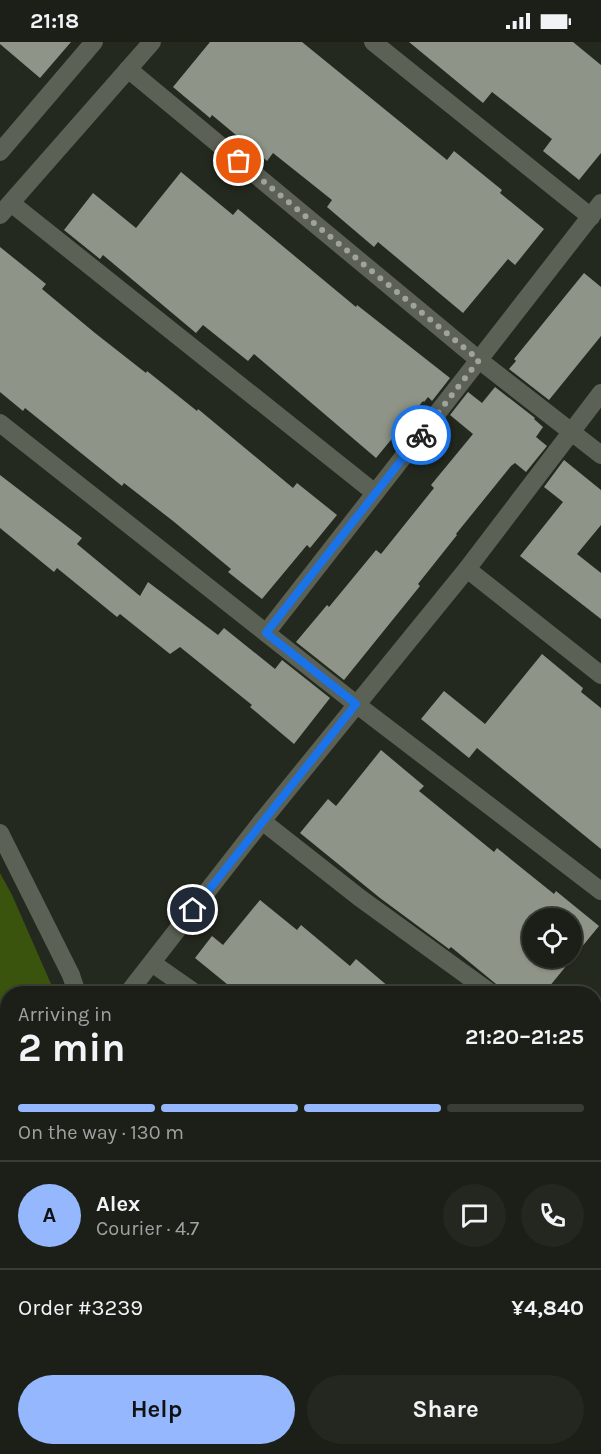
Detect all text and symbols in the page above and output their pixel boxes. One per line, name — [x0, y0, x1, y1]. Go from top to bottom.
text: 21:18 — [30, 8, 79, 34]
pin — [213, 135, 264, 186]
icon: bag — [222, 144, 255, 177]
courier — [391, 405, 451, 465]
icon: bike — [405, 419, 438, 452]
pin — [167, 884, 218, 935]
icon: home — [176, 893, 209, 926]
map controls — [522, 908, 582, 968]
button: locate — [522, 908, 582, 968]
text: Arriving in — [18, 1003, 112, 1026]
text: 21:20–21:25 — [465, 1024, 584, 1050]
text: 2 min — [18, 1025, 126, 1071]
text: On the way · 130 m — [18, 1121, 184, 1144]
button: chat — [443, 1184, 506, 1247]
button: phone — [521, 1184, 584, 1247]
text: Alex — [96, 1191, 140, 1217]
text: A — [43, 1202, 56, 1228]
text: Courier · 4.7 — [96, 1217, 199, 1240]
text: Order #3239 — [18, 1295, 143, 1321]
text: ¥4,840 — [511, 1295, 584, 1321]
button: Help — [18, 1375, 295, 1444]
button: Share — [307, 1375, 584, 1444]

